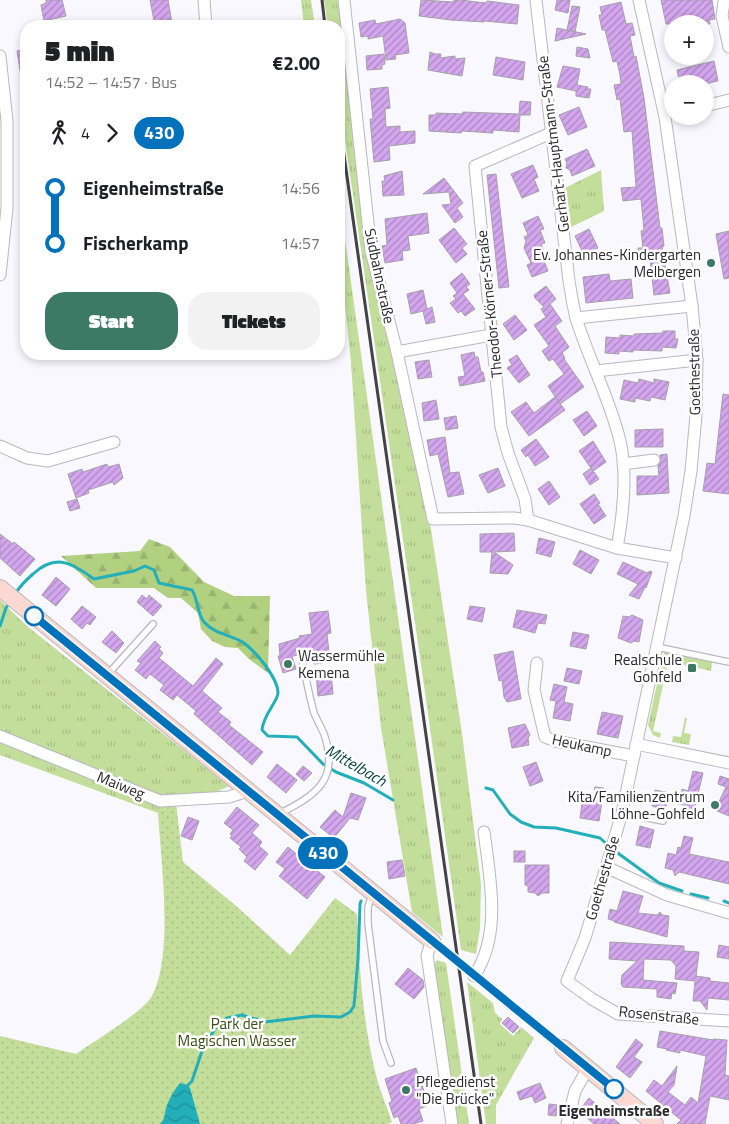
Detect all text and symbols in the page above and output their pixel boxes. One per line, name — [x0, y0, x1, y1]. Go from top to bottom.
map controls — [664, 15, 714, 125]
button: + — [664, 15, 714, 65]
text: 5 min — [45, 29, 115, 72]
text: €2.00 — [273, 48, 320, 77]
street label: Gerhart-Hauptmann-Straße — [531, 55, 575, 233]
text: 14:52 – 14:57 · Bus — [45, 70, 177, 94]
button: − — [664, 75, 714, 125]
icon: walk — [45, 119, 73, 147]
icon: forward — [98, 119, 126, 147]
text: 430 — [144, 119, 174, 146]
text: 4 — [81, 121, 90, 145]
text: Eigenheimstraße — [83, 173, 224, 202]
text: 14:56 — [281, 176, 320, 200]
street label: Südbahnstraße — [359, 226, 401, 326]
text: Fischerkamp — [83, 228, 188, 257]
street label: Theodor-Körner-Straße — [470, 229, 508, 379]
text: 14:57 — [281, 231, 320, 255]
place label: Ev. Johannes-Kindergarten Melbergen — [533, 243, 701, 283]
marker: Ev. Johannes-Kindergarten Melbergen — [705, 257, 717, 269]
button: Start — [45, 292, 178, 350]
button: Tickets — [188, 292, 320, 350]
street label: Goethestraße — [682, 328, 706, 416]
unlabelled marker — [24, 606, 44, 626]
place label: Wassermühle Kemena — [298, 644, 385, 684]
place label: Realschule Gohfeld — [614, 648, 682, 688]
marker: Wassermühle Kemena — [282, 658, 294, 670]
marker: Realschule Gohfeld — [686, 662, 698, 674]
street label: Heukamp — [550, 727, 614, 763]
water label: Mittelbach — [321, 738, 392, 793]
street label: Maiweg — [93, 765, 149, 805]
place label: Kita/Familienzentrum Löhne-Gohfeld — [568, 785, 705, 825]
marker: Kita/Familienzentrum Löhne-Gohfeld — [709, 799, 721, 811]
street label: Goethestraße — [579, 833, 625, 923]
line badge: 430 — [294, 837, 352, 869]
text: 430 — [308, 839, 338, 866]
street label: Rosenstraße — [618, 999, 700, 1031]
park label: Park der Magischen Wasser — [178, 1012, 296, 1052]
place label: Pflegedienst "Die Brücke" — [416, 1070, 496, 1110]
marker: Eigenheimstraße — [604, 1079, 624, 1099]
marker: Pflegedienst "Die Brücke" — [400, 1084, 412, 1096]
place label: Eigenheimstraße — [558, 1099, 670, 1122]

